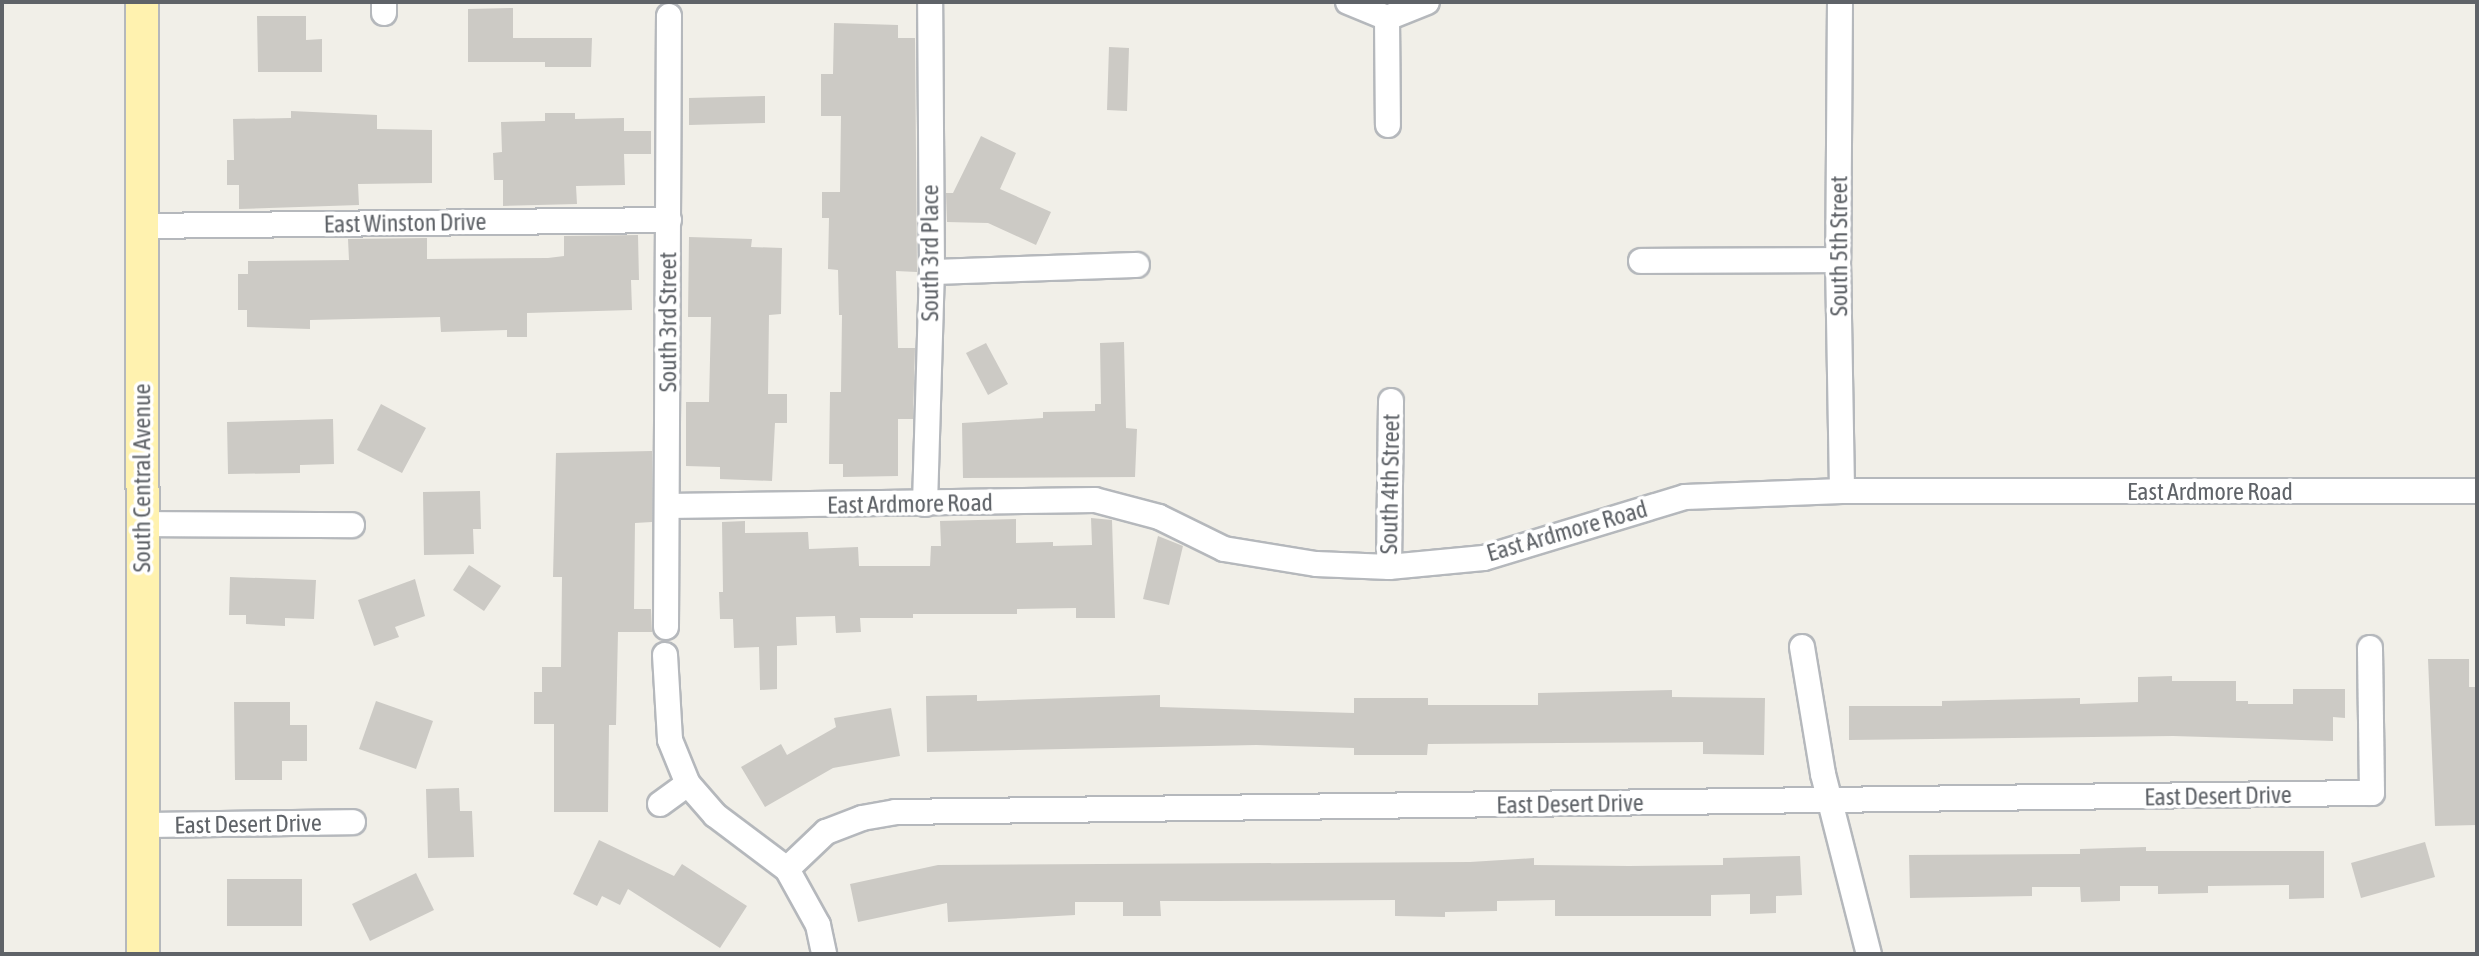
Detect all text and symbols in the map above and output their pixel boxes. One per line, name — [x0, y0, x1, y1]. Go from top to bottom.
street label: South 5th Street — [1825, 176, 1853, 316]
street label: South 3rd Place — [916, 185, 944, 321]
street label: East Winston Drive — [323, 207, 487, 239]
street label: South 3rd Street — [654, 252, 682, 392]
street label: South Central Avenue — [128, 384, 156, 572]
street label: South 4th Street — [1374, 413, 1406, 555]
street label: East Ardmore Road — [2127, 478, 2293, 506]
street label: East Ardmore Road — [827, 488, 993, 520]
street label: East Ardmore Road — [1483, 494, 1651, 568]
street label: East Desert Drive — [2144, 780, 2292, 812]
street label: East Desert Drive — [1496, 788, 1644, 820]
street label: East Desert Drive — [174, 808, 322, 840]

